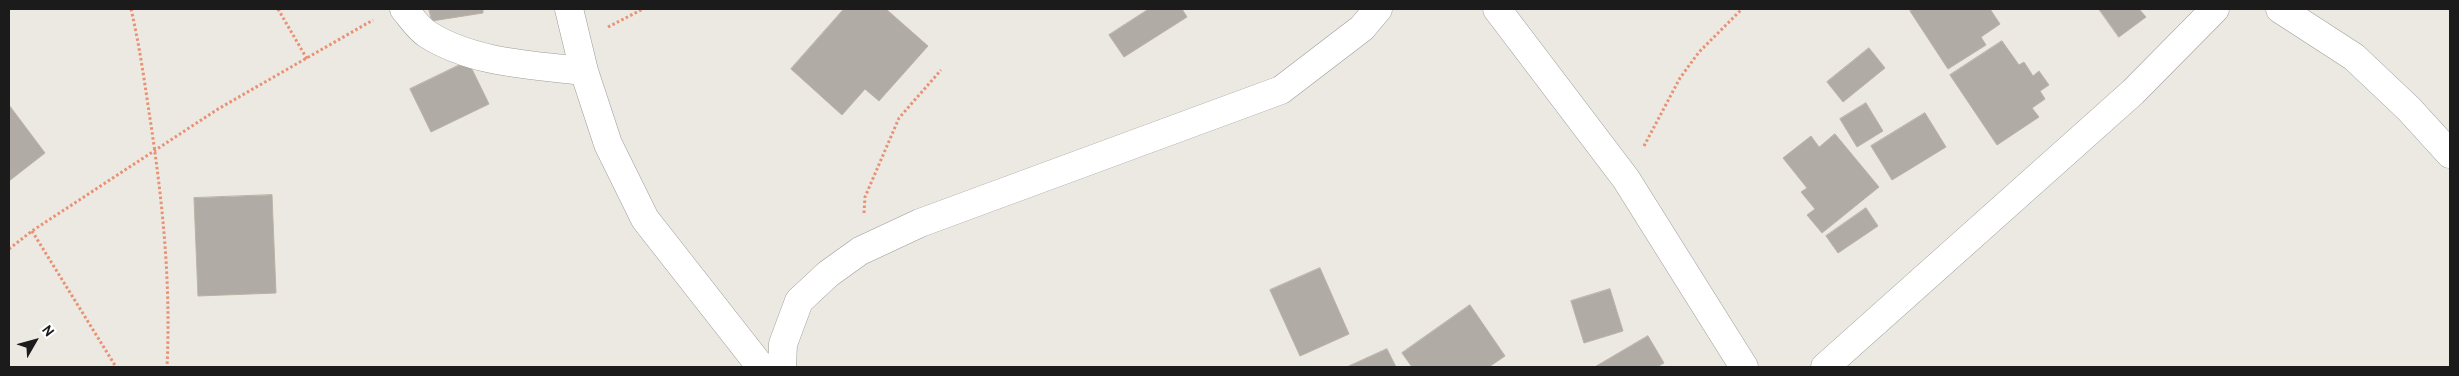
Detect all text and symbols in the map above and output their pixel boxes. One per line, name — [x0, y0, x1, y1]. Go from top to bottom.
north arrow — [10, 316, 60, 366]
text: N — [37, 322, 57, 341]

